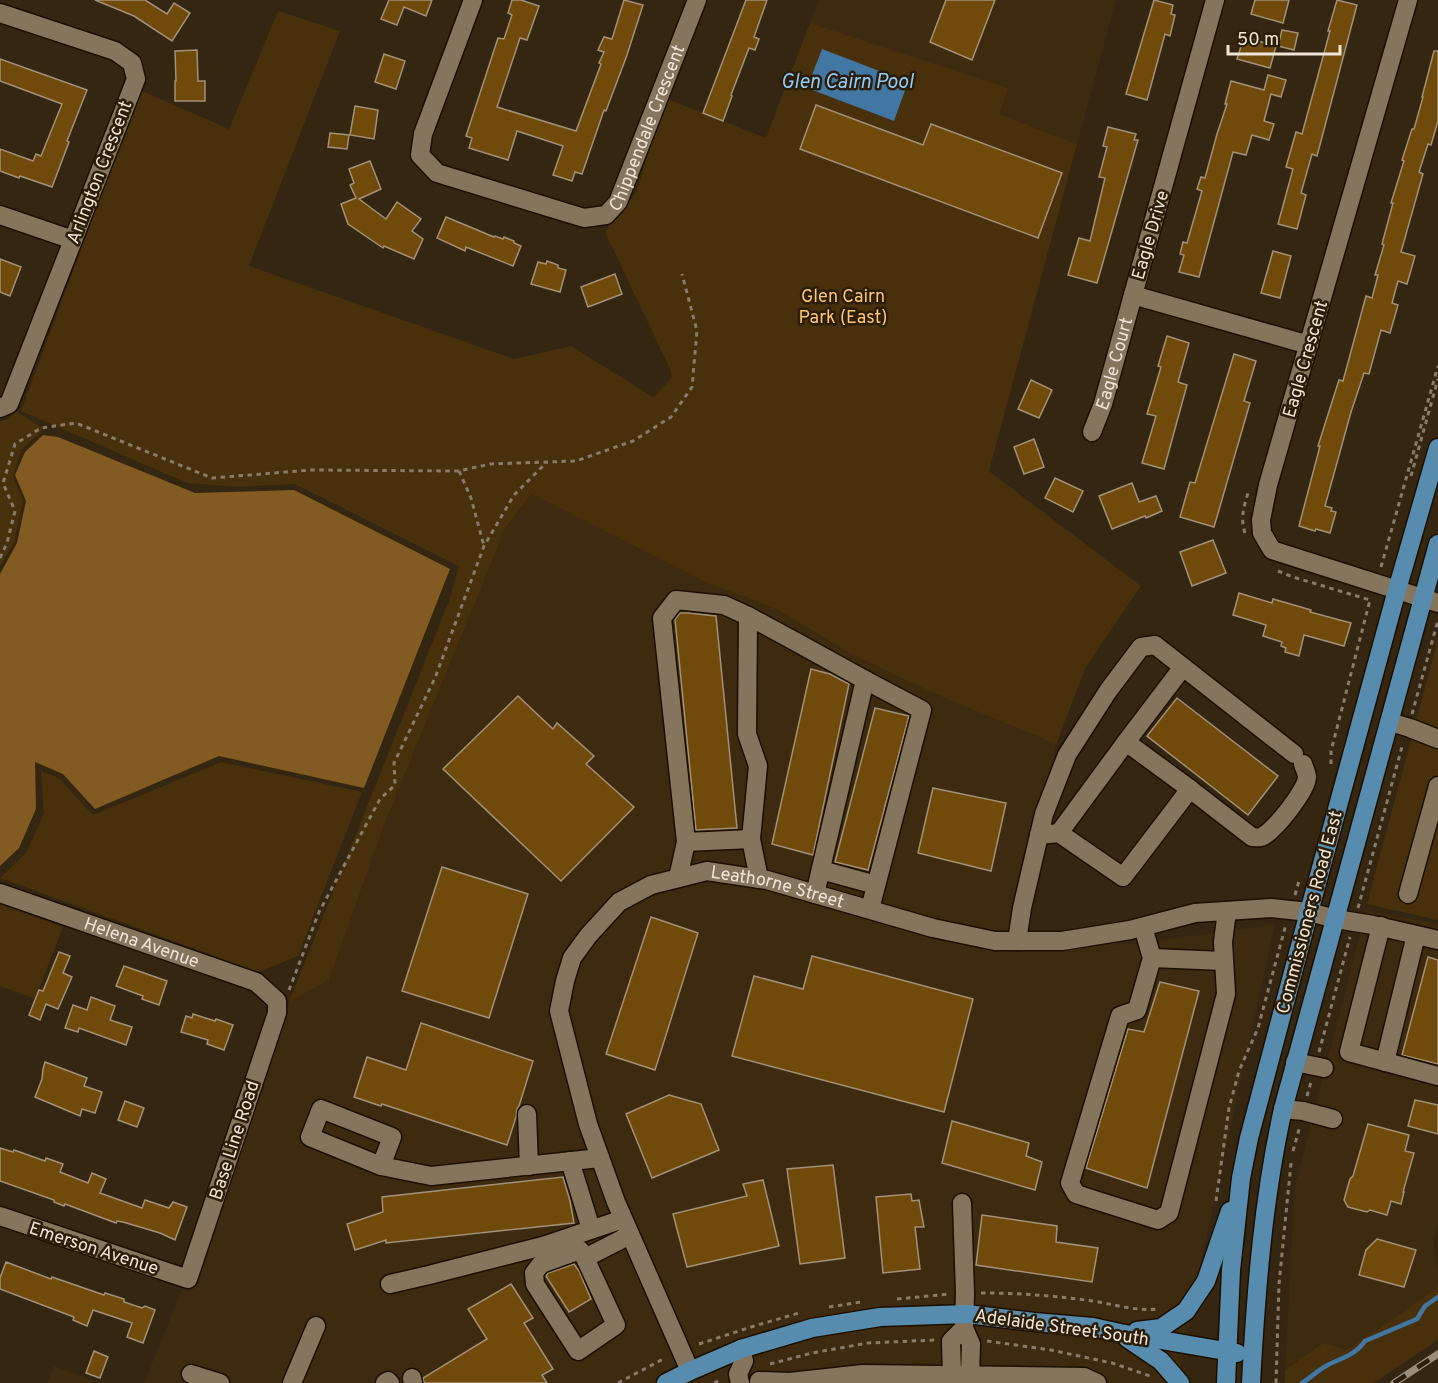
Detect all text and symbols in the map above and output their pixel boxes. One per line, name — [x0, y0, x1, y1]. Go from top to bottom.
scale bar — [1228, 18, 1340, 56]
text: 50 m — [1237, 29, 1279, 52]
street label: Chippendale Crescent — [604, 42, 691, 218]
water label: Glen Cairn Pool — [781, 70, 914, 96]
street label: Arlington Crescent — [63, 98, 138, 247]
street label: Eagle Drive — [1128, 188, 1175, 283]
park label: Glen Cairn Park (East) — [799, 286, 887, 330]
street label: Eagle Crescent — [1279, 298, 1334, 421]
street label: Eagle Court — [1092, 315, 1139, 414]
street label: Commissioners Road East — [1272, 808, 1349, 1016]
street label: Leathorne Street — [709, 862, 846, 915]
street label: Helena Avenue — [81, 913, 202, 974]
street label: Base Line Road — [205, 1078, 266, 1203]
street label: Emerson Avenue — [26, 1218, 161, 1281]
street label: Adelaide Street South — [973, 1305, 1150, 1352]

